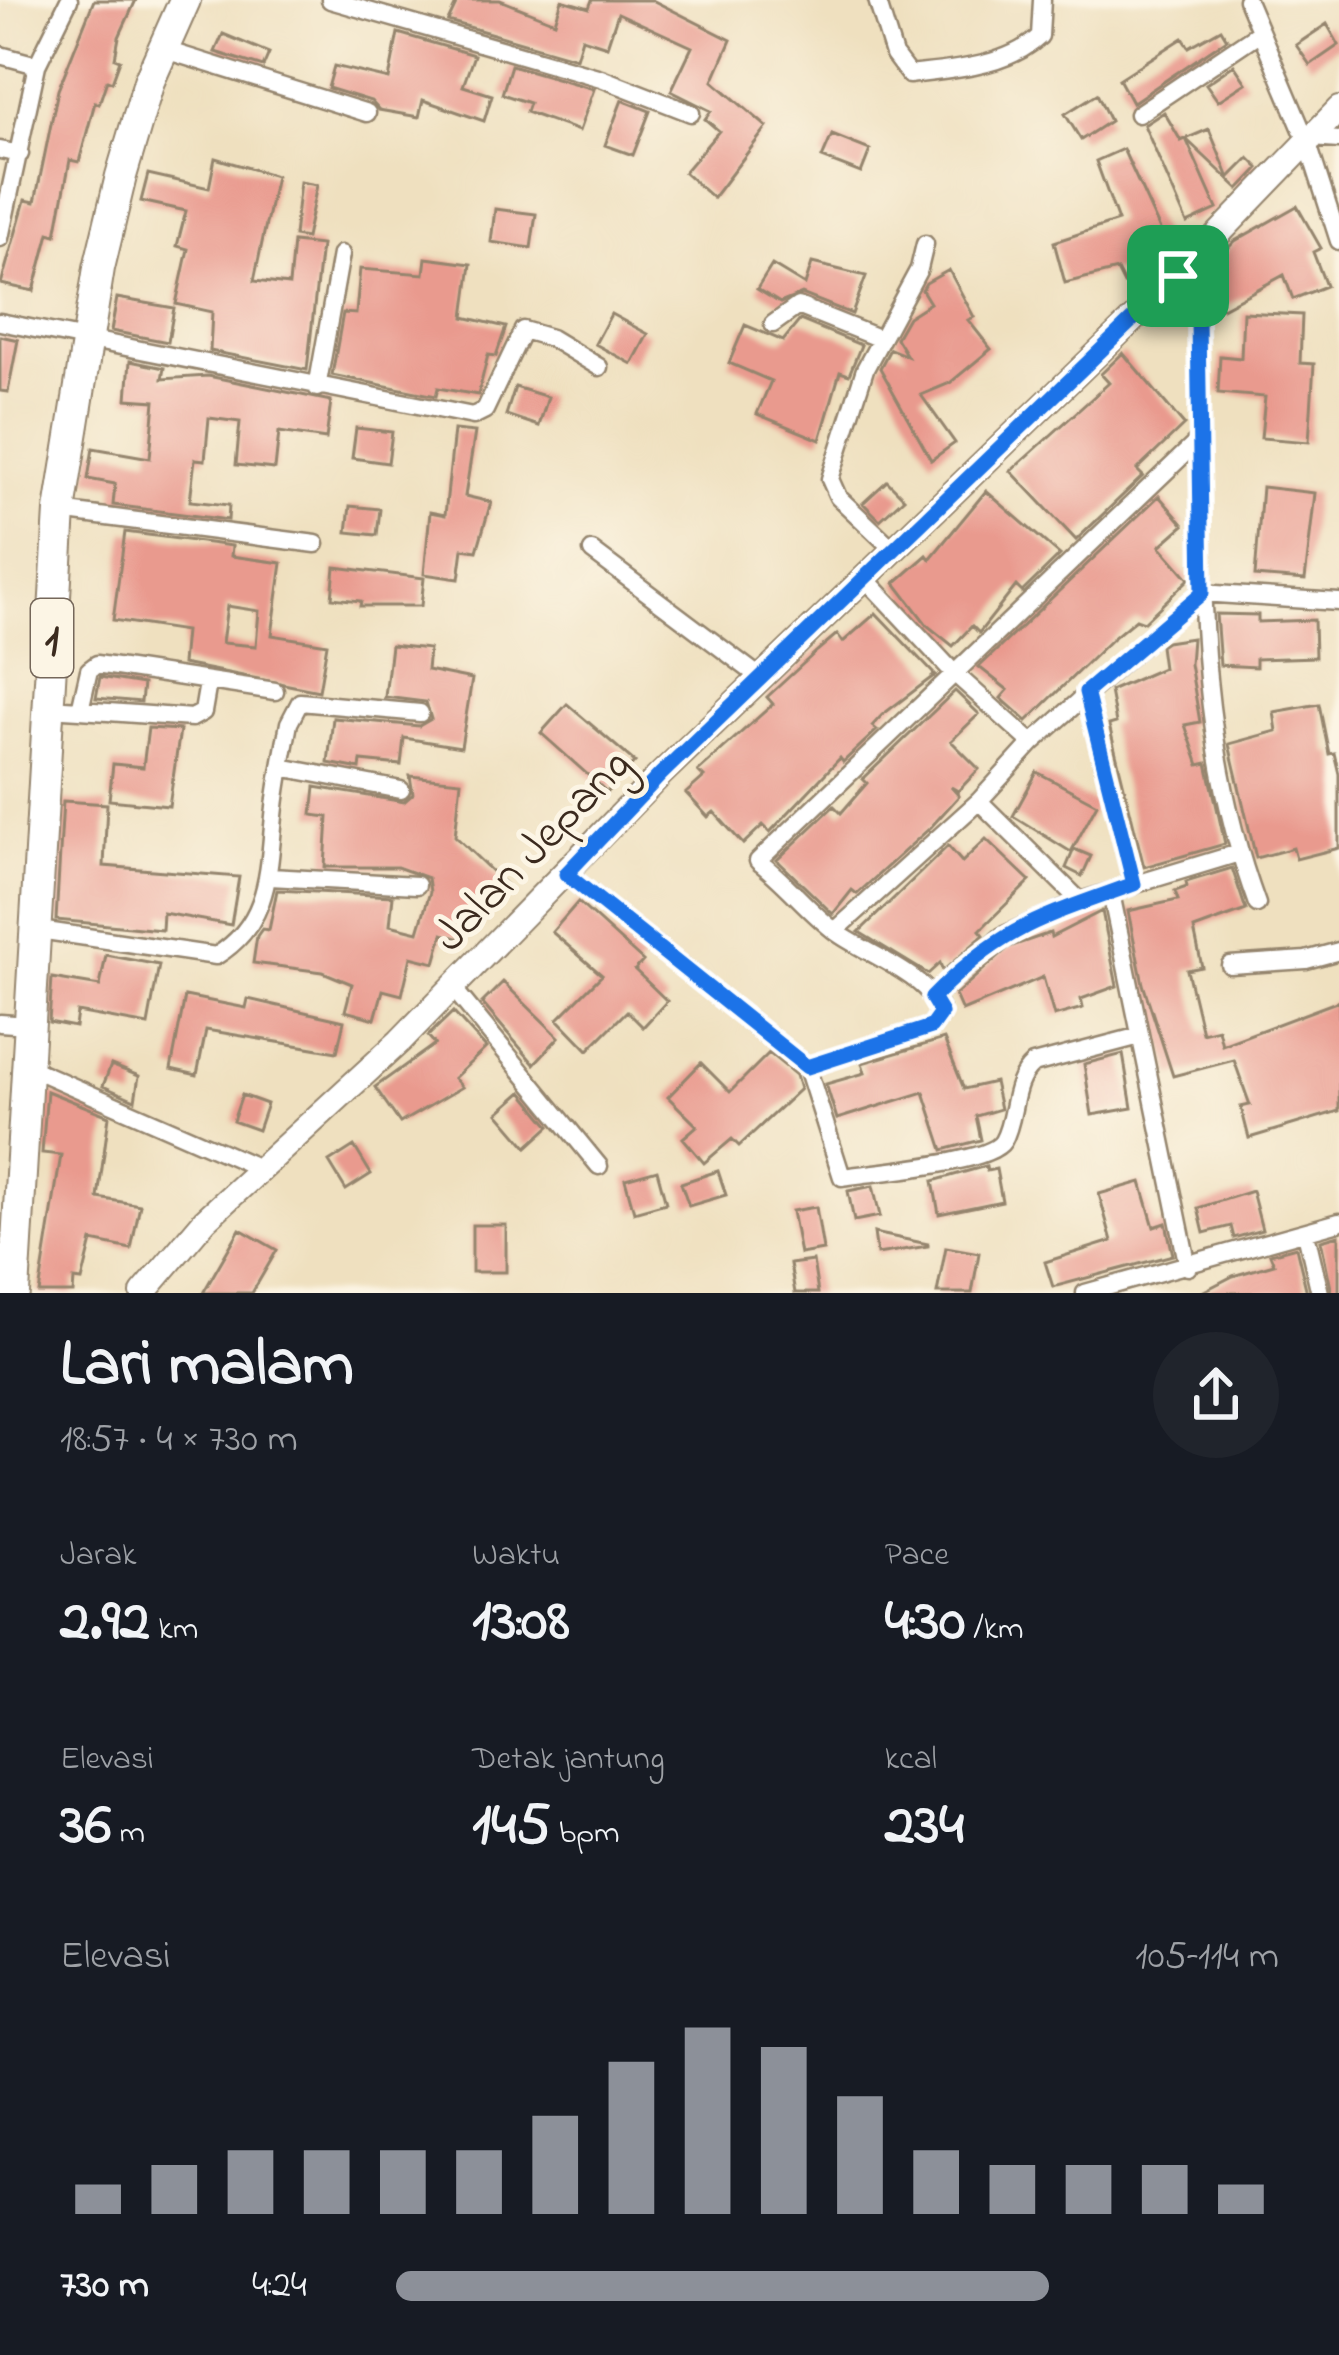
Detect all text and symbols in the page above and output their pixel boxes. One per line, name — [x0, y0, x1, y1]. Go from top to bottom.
pin — [1127, 225, 1229, 327]
icon: arrive — [1145, 243, 1211, 309]
road number: 1 — [31, 599, 73, 677]
street label: Jalan Jepang — [418, 733, 650, 970]
text: Lari malam — [60, 1319, 354, 1415]
button: share — [1153, 1332, 1279, 1458]
text: 18:57 · 4 × 730 m — [60, 1412, 298, 1469]
text: Jarak — [60, 1532, 136, 1580]
text: Waktu — [472, 1532, 560, 1580]
text: Pace — [885, 1532, 949, 1580]
text: 2.92 — [60, 1580, 150, 1667]
text: 13:08 — [472, 1580, 570, 1667]
text: 4:30 — [885, 1580, 965, 1667]
text: km — [150, 1606, 198, 1654]
text: /km — [965, 1606, 1024, 1654]
text: Elevasi — [60, 1736, 154, 1784]
text: Detak jantung — [472, 1736, 665, 1784]
text: kcal — [885, 1736, 937, 1784]
text: 36 — [60, 1784, 111, 1871]
text: 145 — [472, 1784, 550, 1871]
text: 234 — [885, 1784, 964, 1871]
text: m — [111, 1810, 145, 1858]
text: bpm — [550, 1810, 620, 1858]
text: Elevasi — [60, 1929, 171, 1986]
text: 105–114 m — [1135, 1929, 1279, 1986]
text: 730 m — [60, 2258, 149, 2315]
text: 4:24 — [252, 2258, 307, 2315]

